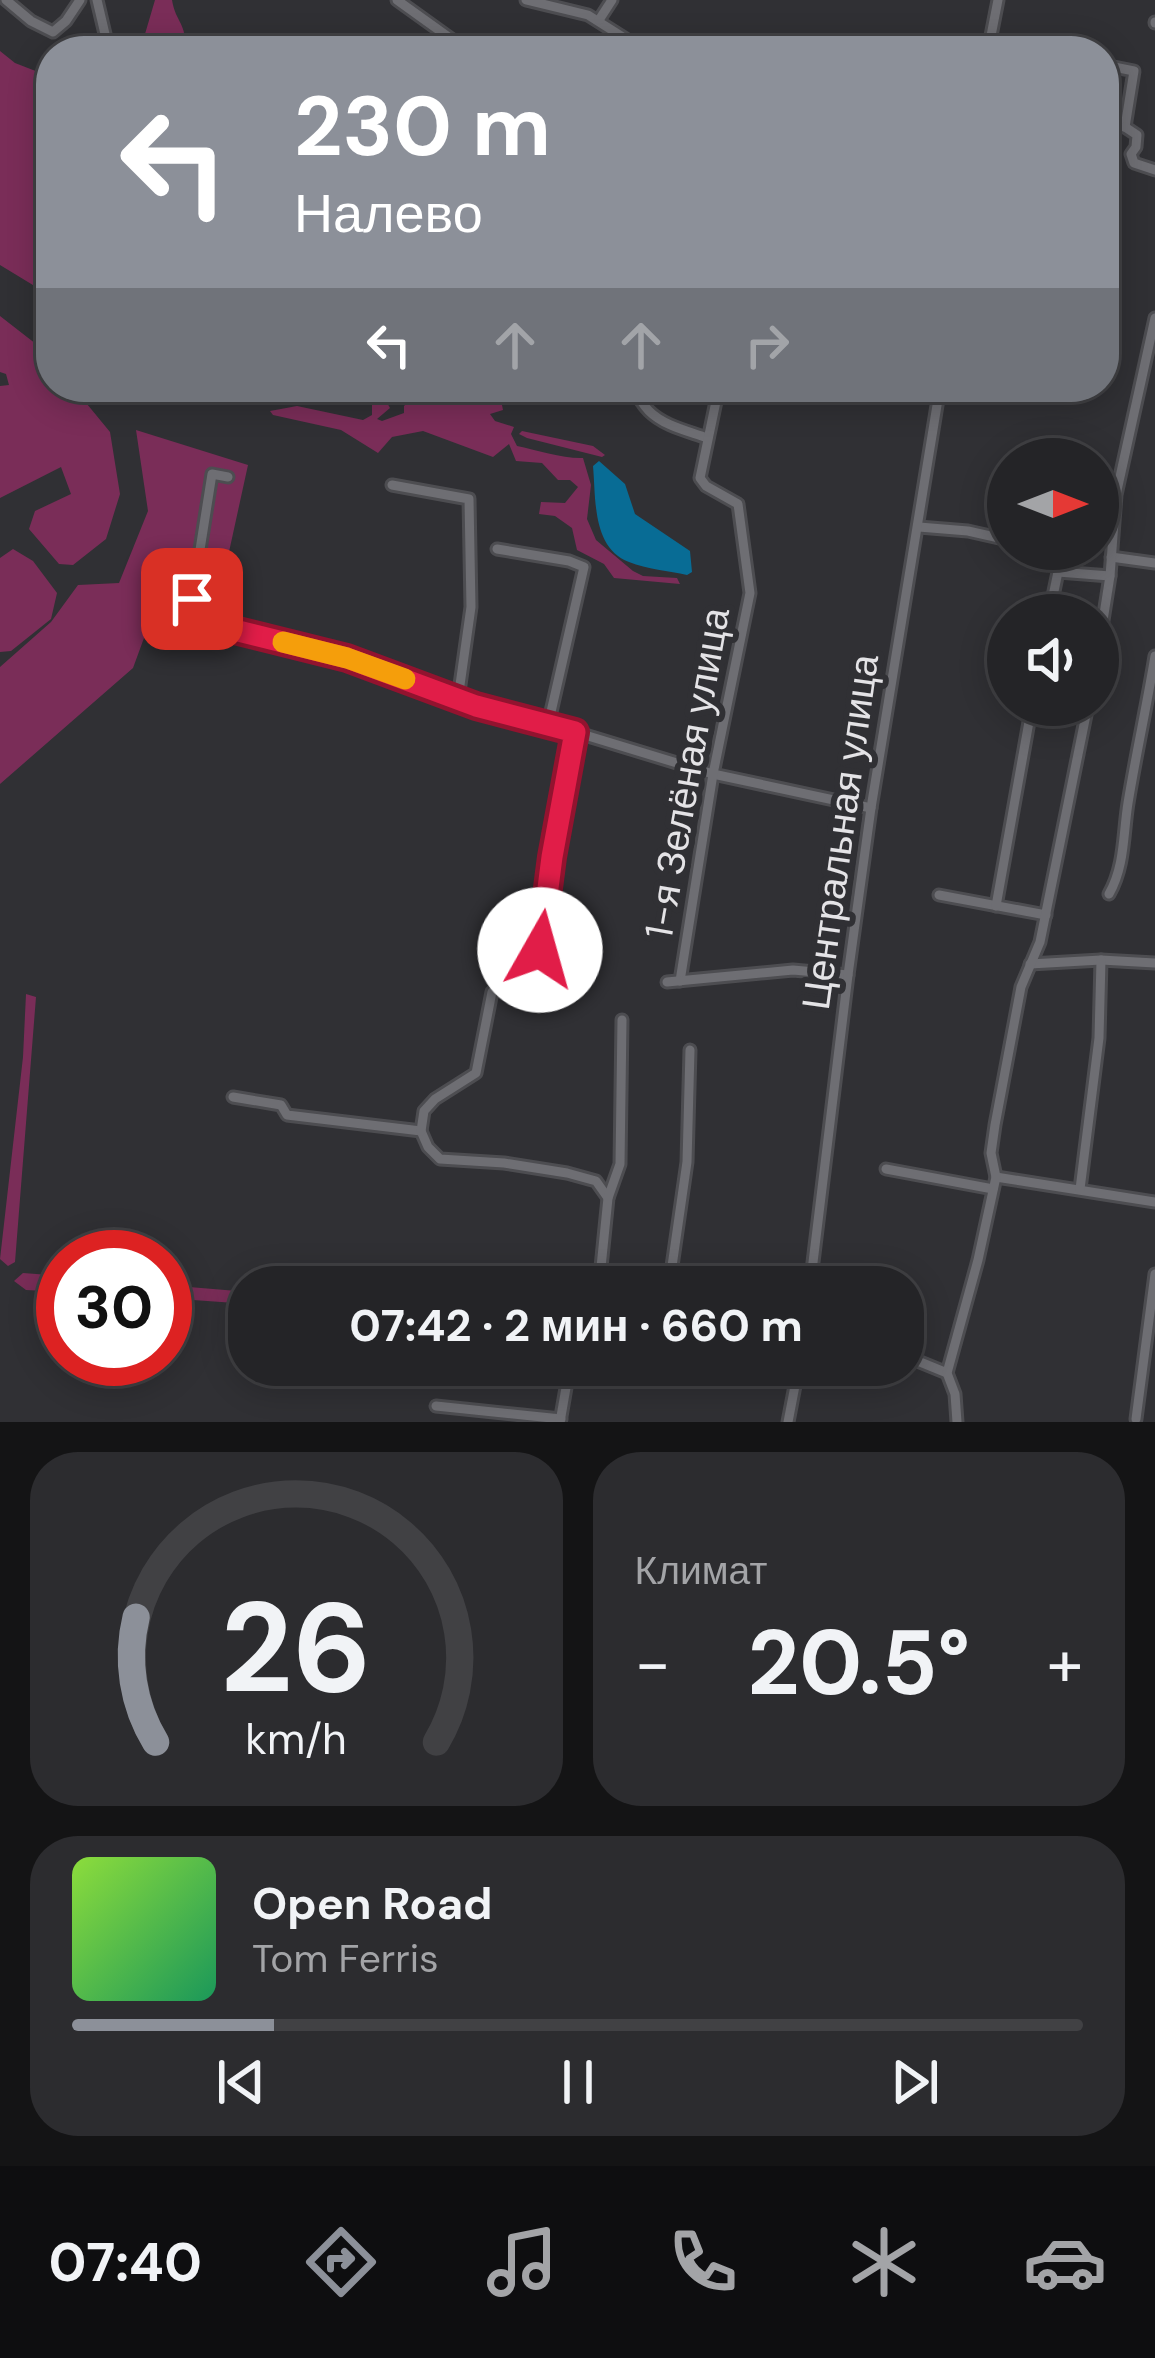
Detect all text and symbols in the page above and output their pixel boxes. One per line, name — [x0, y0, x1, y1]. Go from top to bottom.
text: 230 m — [294, 72, 551, 181]
icon: left — [96, 84, 252, 240]
text: Налево — [294, 178, 483, 249]
icon: left — [356, 312, 422, 378]
icon: ahead — [482, 312, 548, 378]
icon: ahead — [608, 312, 674, 378]
icon: right — [734, 312, 800, 378]
north arrow — [987, 438, 1119, 570]
map controls — [987, 438, 1119, 726]
pin — [141, 548, 243, 650]
icon: arrive — [159, 566, 225, 632]
button: sound — [987, 594, 1119, 726]
street label: 1-я Зелёная улица — [633, 603, 741, 942]
street label: Центральная улица — [790, 651, 890, 1013]
position arrow — [477, 887, 603, 1013]
speed limit sign: 30 — [36, 1230, 192, 1386]
text: 07:42 · 2 мин · 660 m — [349, 1296, 803, 1355]
text: Климат — [635, 1545, 767, 1596]
text: 26 — [221, 1567, 372, 1730]
text: 20.5° — [747, 1605, 970, 1722]
text: − — [635, 1621, 671, 1706]
text: + — [1047, 1621, 1083, 1706]
text: km/h — [246, 1711, 347, 1767]
text: Open Road — [252, 1874, 493, 1933]
text: Tom Ferris — [252, 1933, 439, 1984]
icon: previous — [208, 2049, 274, 2115]
icon: pause — [545, 2049, 611, 2115]
icon: next — [882, 2049, 948, 2115]
icon: directions — [299, 2220, 383, 2304]
icon: music — [480, 2220, 564, 2304]
icon: phone — [661, 2220, 745, 2304]
icon: climate — [842, 2220, 926, 2304]
icon: car — [1023, 2220, 1107, 2304]
text: 07:40 — [48, 2227, 202, 2298]

